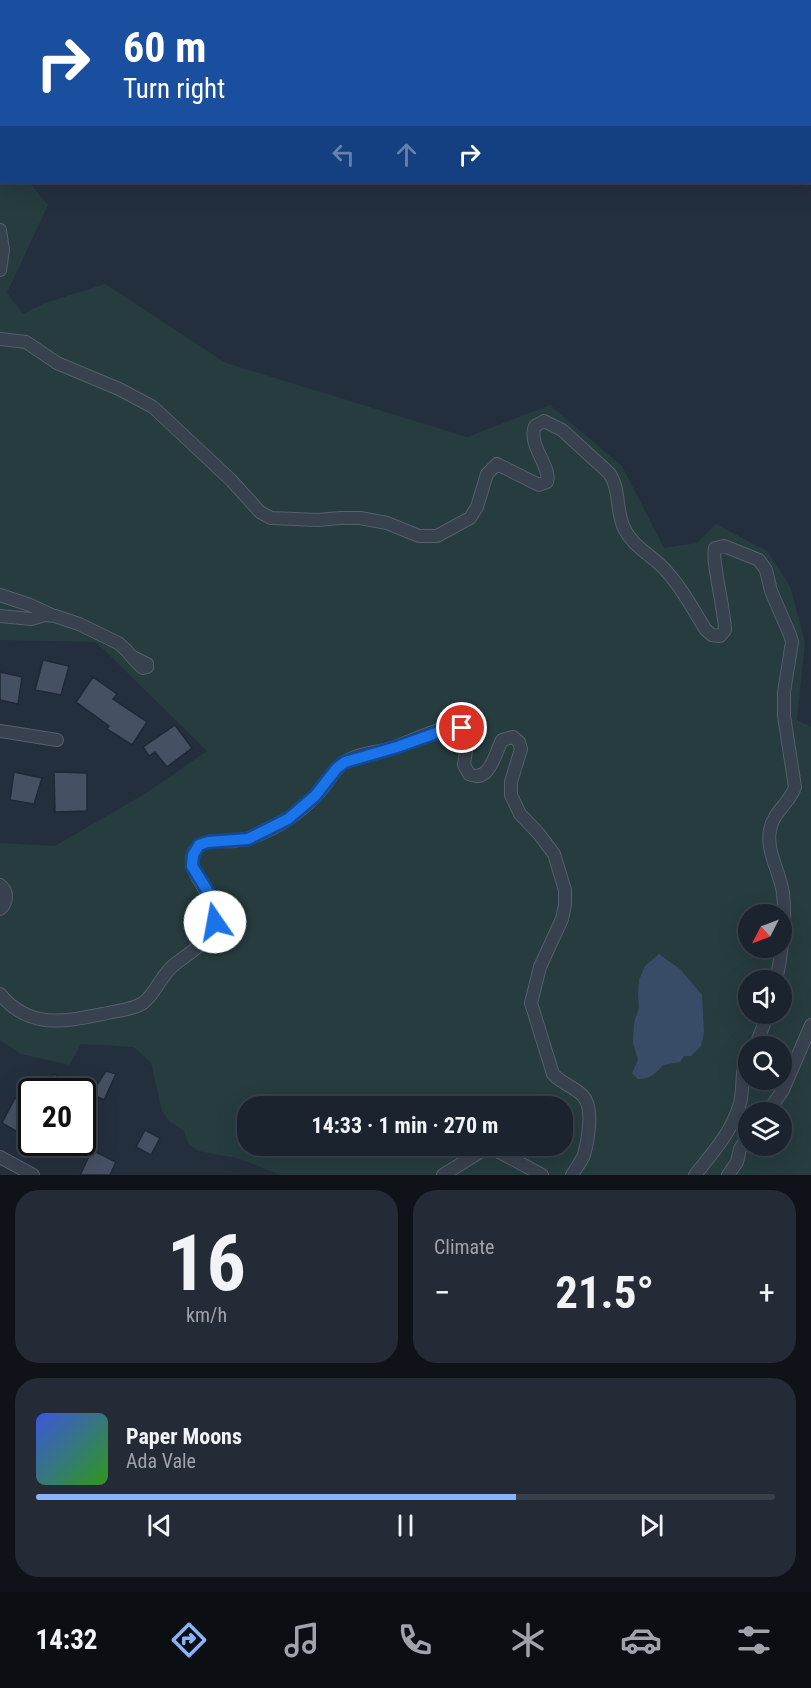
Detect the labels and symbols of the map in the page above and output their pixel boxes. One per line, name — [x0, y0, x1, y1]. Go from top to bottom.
pin — [436, 702, 487, 753]
position arrow — [183, 890, 247, 954]
north arrow — [738, 904, 792, 958]
speed limit sign: 20 — [18, 1078, 96, 1156]

